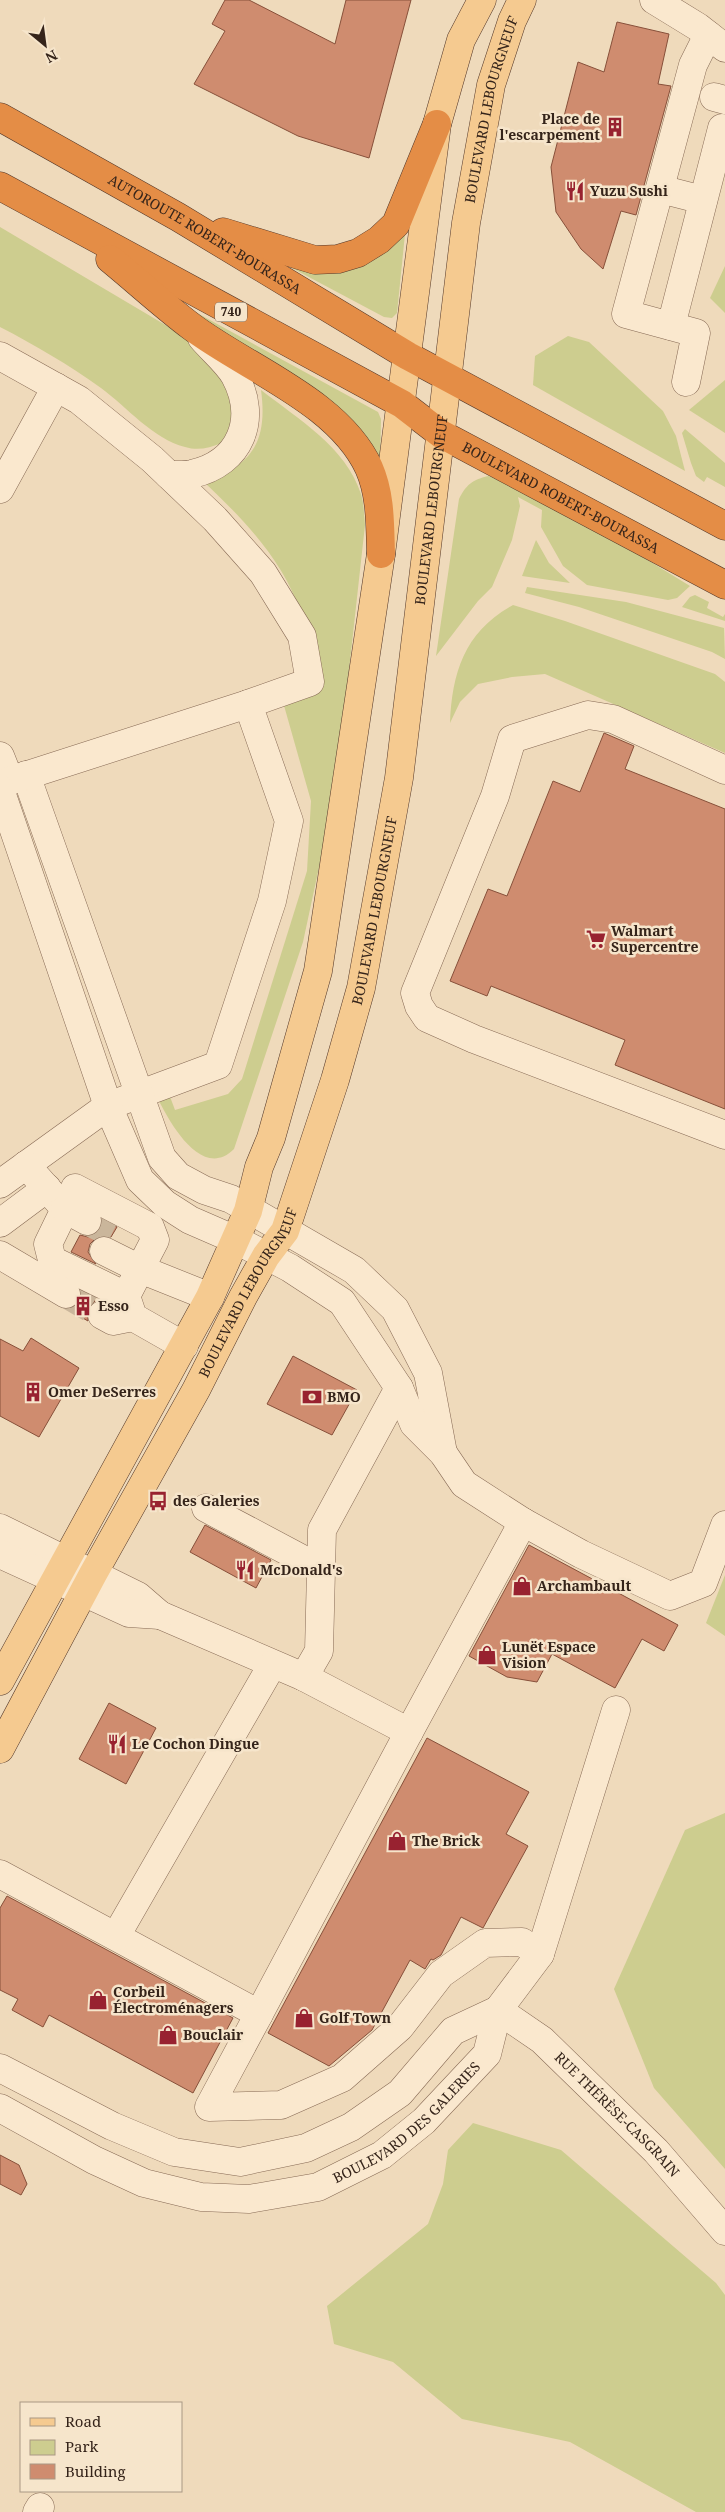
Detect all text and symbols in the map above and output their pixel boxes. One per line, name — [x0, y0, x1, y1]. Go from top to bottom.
street label: BOULEVARD LEBOURGNEUF — [460, 13, 522, 205]
north arrow — [20, 20, 70, 70]
text: N — [42, 46, 61, 68]
place label: Place de l'escarpement — [500, 109, 600, 144]
building icon: Place de l'escarpement — [604, 116, 626, 138]
street label: AUTOROUTE ROBERT-BOURASSA — [105, 170, 305, 298]
restaurant icon: Yuzu Sushi — [564, 180, 586, 202]
place label: Yuzu Sushi — [590, 181, 668, 200]
road number: 740 — [215, 302, 247, 322]
street label: BOULEVARD LEBOURGNEUF — [410, 413, 452, 606]
street label: BOULEVARD ROBERT-BOURASSA — [459, 437, 663, 557]
street label: BOULEVARD LEBOURGNEUF — [347, 814, 401, 1007]
place label: Walmart Supercentre — [611, 921, 699, 956]
supermarket icon: Walmart Supercentre — [585, 928, 607, 950]
street label: BOULEVARD LEBOURGNEUF — [194, 1205, 301, 1381]
building icon: Esso — [72, 1295, 94, 1317]
place label: Esso — [98, 1296, 129, 1315]
building icon: Omer DeSerres — [22, 1381, 44, 1403]
place label: Omer DeSerres — [48, 1382, 156, 1401]
bank icon: BMO — [301, 1386, 323, 1408]
place label: BMO — [327, 1387, 361, 1406]
bus stop icon: des Galeries — [147, 1490, 169, 1512]
place label: des Galeries — [173, 1491, 260, 1510]
restaurant icon: McDonald's — [234, 1559, 256, 1581]
place label: McDonald's — [260, 1560, 343, 1579]
shop icon: Archambault — [511, 1575, 533, 1597]
place label: Archambault — [537, 1576, 632, 1595]
place label: Lunët Espace Vision — [502, 1637, 596, 1672]
shop icon: Lunët Espace Vision — [476, 1644, 498, 1666]
restaurant icon: Le Cochon Dingue — [106, 1733, 128, 1755]
place label: Le Cochon Dingue — [132, 1734, 259, 1753]
shop icon: The Brick — [386, 1830, 408, 1852]
place label: The Brick — [412, 1831, 480, 1850]
place label: Corbeil Électroménagers — [113, 1982, 234, 2017]
shop icon: Corbeil Électroménagers — [87, 1989, 109, 2011]
shop icon: Golf Town — [293, 2007, 315, 2029]
place label: Golf Town — [319, 2008, 391, 2027]
shop icon: Bouclair — [157, 2024, 179, 2046]
place label: Bouclair — [183, 2025, 244, 2044]
street label: RUE THÉRÈSE-CASGRAIN — [551, 2047, 684, 2181]
street label: BOULEVARD DES GALERIES — [329, 2057, 484, 2187]
legend — [20, 2402, 182, 2492]
text: Road — [65, 2411, 101, 2431]
text: Park — [65, 2436, 99, 2456]
text: Building — [65, 2461, 126, 2481]

